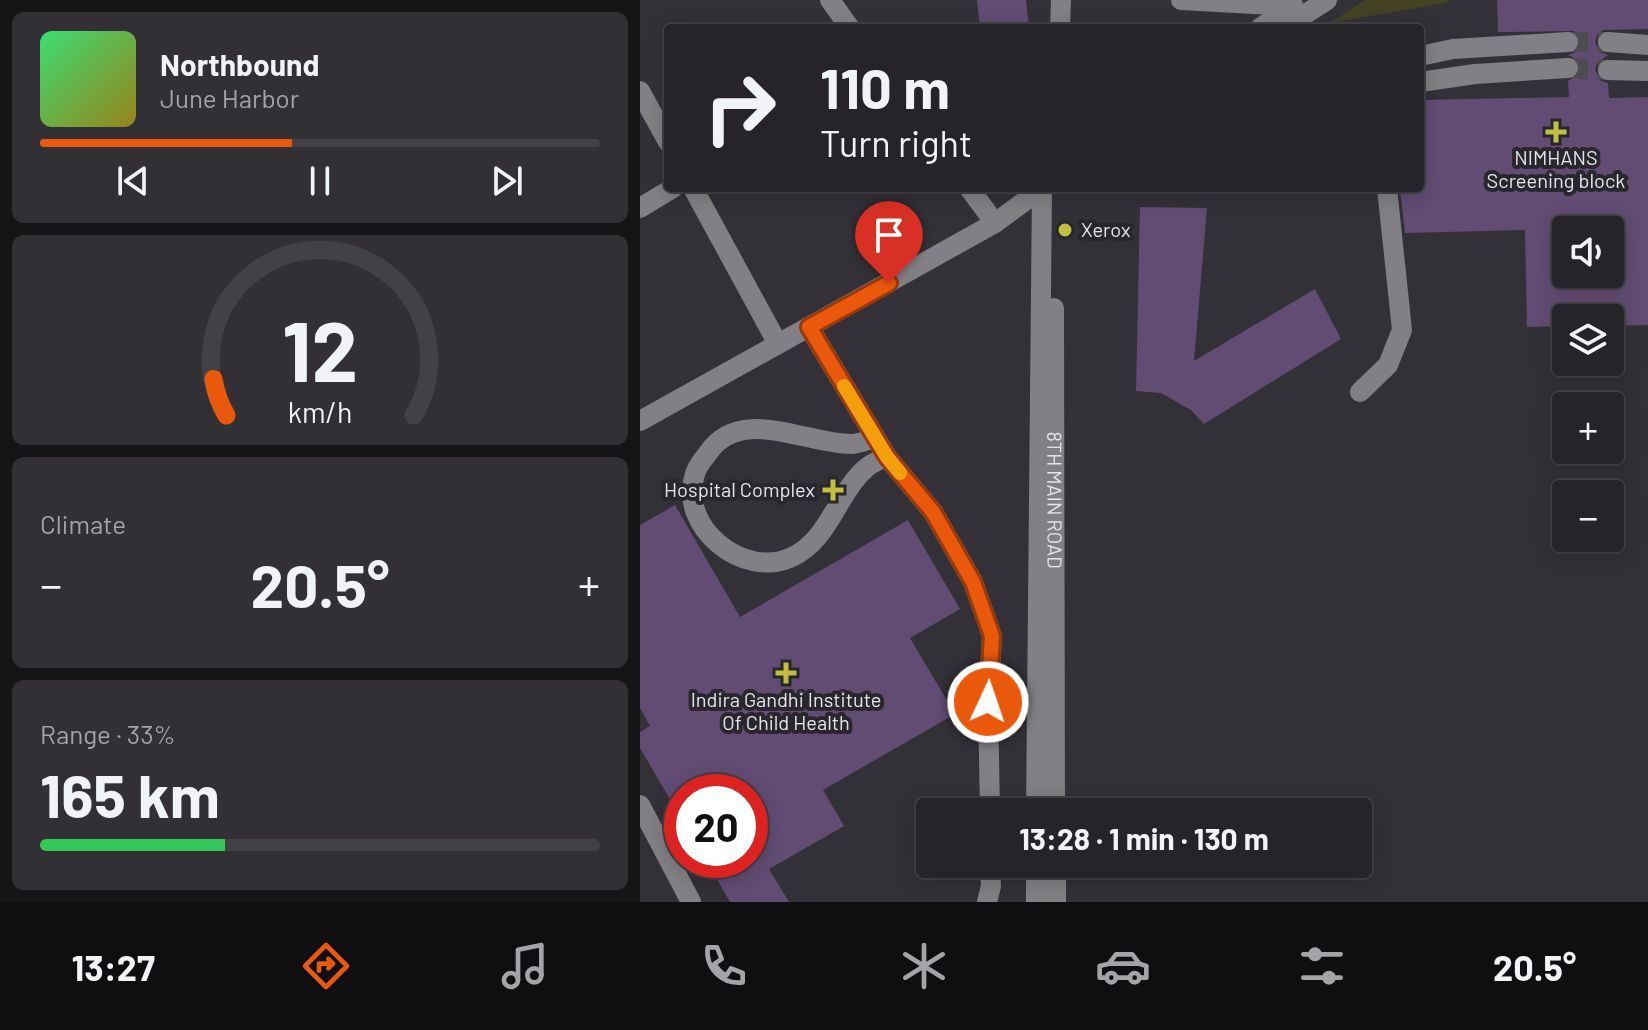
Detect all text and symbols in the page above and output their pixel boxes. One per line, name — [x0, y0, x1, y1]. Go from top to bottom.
text: Northbound — [160, 46, 319, 82]
text: 110 m — [820, 53, 950, 120]
icon: right — [688, 56, 792, 160]
text: June Harbor — [160, 82, 299, 113]
text: Turn right — [820, 121, 972, 164]
marker: NIMHANS Screening block — [1545, 121, 1567, 143]
place label: NIMHANS Screening block — [1487, 145, 1625, 192]
icon: previous — [111, 159, 155, 203]
icon: pause — [298, 159, 342, 203]
icon: next — [485, 159, 529, 203]
pin — [855, 201, 923, 283]
icon: arrive — [867, 213, 911, 257]
map controls — [1552, 216, 1624, 552]
button: sound — [1552, 216, 1624, 288]
place label: Xerox — [1081, 217, 1131, 241]
marker: Xerox — [1056, 221, 1074, 239]
text: 12 — [282, 298, 358, 398]
button: layers — [1552, 304, 1624, 376]
button: + — [1552, 392, 1624, 464]
text: km/h — [288, 394, 352, 429]
street label: 8TH MAIN ROAD — [1043, 431, 1068, 569]
place label: Hospital Complex — [664, 477, 815, 501]
marker: Hospital Complex — [822, 479, 844, 501]
button: − — [1552, 480, 1624, 552]
text: Climate — [40, 508, 126, 539]
text: 20.5° — [251, 548, 389, 620]
text: − — [40, 557, 62, 610]
text: + — [578, 557, 600, 610]
position arrow — [946, 660, 1030, 744]
marker: Indira Gandhi Institute Of Child Health — [775, 662, 797, 684]
place label: Indira Gandhi Institute Of Child Health — [691, 687, 881, 734]
text: Range · 33% — [40, 718, 176, 749]
text: 165 km — [40, 758, 220, 830]
speed limit sign: 20 — [664, 774, 768, 878]
text: 13:28 · 1 min · 130 m — [1019, 820, 1269, 856]
icon: directions — [298, 938, 354, 994]
icon: music — [497, 938, 553, 994]
icon: phone — [696, 938, 752, 994]
icon: climate — [896, 938, 952, 994]
icon: car — [1095, 938, 1151, 994]
icon: filters — [1294, 938, 1350, 994]
text: 13:27 — [72, 945, 155, 988]
text: 20.5° — [1493, 945, 1576, 988]

